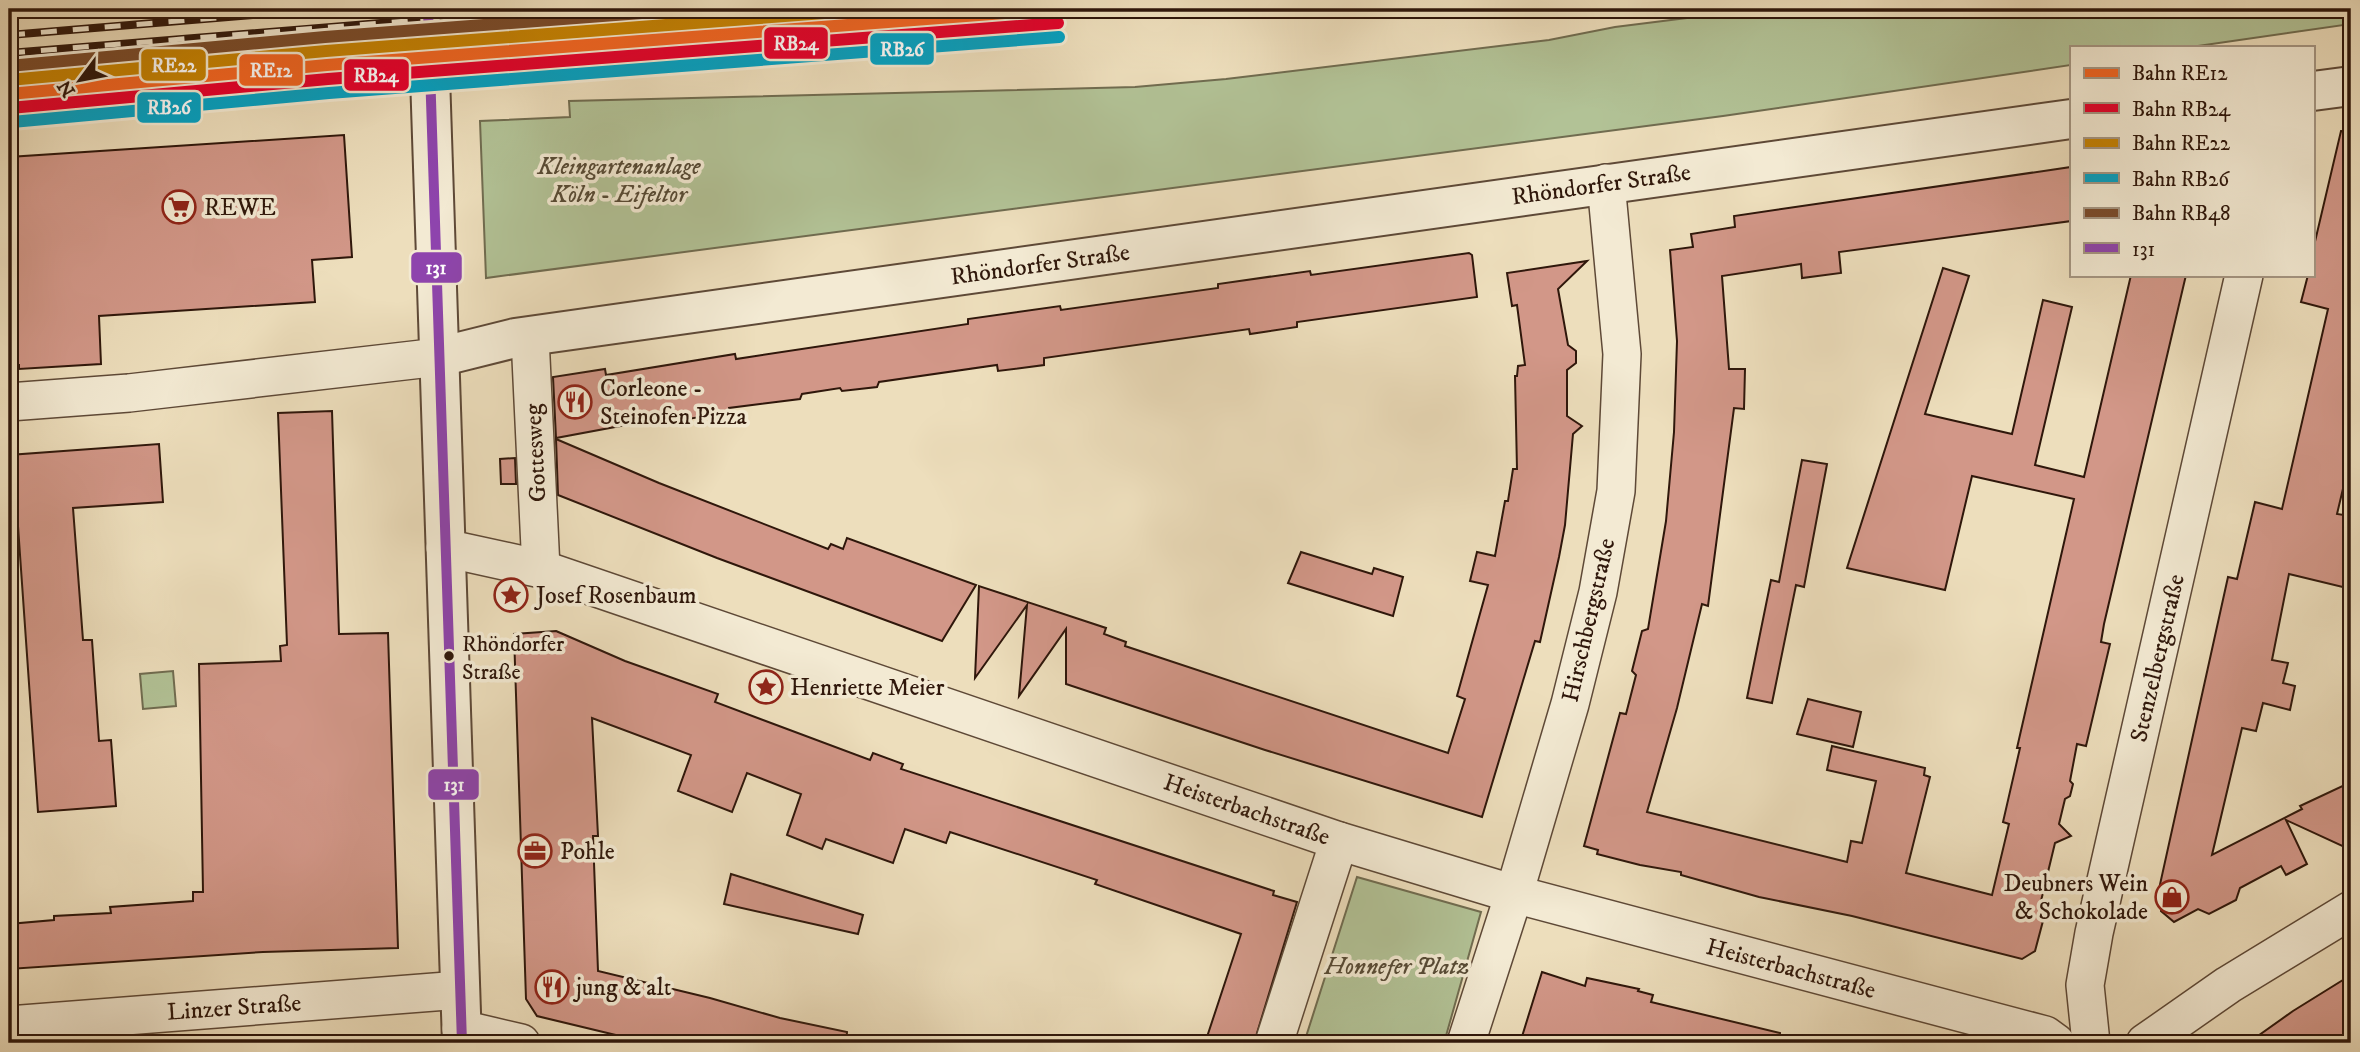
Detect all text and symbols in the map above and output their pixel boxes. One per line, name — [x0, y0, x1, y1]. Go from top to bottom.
line badge: RB24 — [763, 26, 829, 60]
line badge: RB26 — [869, 32, 935, 66]
text: RB24 — [774, 33, 820, 56]
text: RB26 — [880, 39, 925, 62]
north arrow — [46, 46, 116, 116]
legend — [2070, 46, 2314, 276]
line badge: RE22 — [140, 48, 207, 82]
line badge: RE12 — [238, 53, 304, 87]
text: RE22 — [152, 55, 197, 78]
line badge: RB24 — [343, 58, 410, 92]
text: RE12 — [250, 60, 293, 83]
text: Bahn RE12 — [2132, 61, 2228, 87]
text: RB24 — [354, 65, 400, 88]
text: N — [53, 75, 81, 101]
line badge: RB26 — [136, 91, 202, 124]
text: RB26 — [147, 97, 192, 120]
text: Bahn RB24 — [2132, 97, 2231, 123]
text: Bahn RE22 — [2132, 131, 2231, 157]
park label: Kleingartenanlage Köln - Eifeltor — [536, 152, 701, 210]
street label: Rhöndorfer Straße — [1510, 158, 1693, 212]
text: Bahn RB26 — [2132, 167, 2230, 193]
supermarket icon: REWE — [160, 188, 198, 226]
place label: REWE — [204, 193, 276, 223]
text: Bahn RB48 — [2132, 201, 2231, 227]
text: 131 — [2132, 237, 2155, 263]
street label: Rhöndorfer Straße — [949, 238, 1132, 292]
line badge: 131 — [410, 251, 463, 284]
text: 131 — [425, 257, 447, 280]
place label: Corleone - Steinofen Pizza — [600, 374, 748, 432]
restaurant icon: Corleone - Steinofen Pizza — [556, 383, 594, 421]
street label: Gottesweg — [518, 403, 554, 503]
street label: Hirschbergstraße — [1556, 535, 1622, 705]
street label: Stenzelbergstraße — [2124, 571, 2192, 745]
place icon: Josef Rosenbaum — [492, 576, 530, 614]
place label: Josef Rosenbaum — [534, 581, 697, 611]
place label: Rhöndorfer Straße — [462, 631, 565, 686]
marker: Rhöndorfer Straße — [442, 649, 456, 663]
place icon: Henriette Meier — [747, 668, 785, 706]
place label: Henriette Meier — [790, 673, 944, 703]
street label: Heisterbachstraße — [1159, 767, 1334, 852]
line badge: 131 — [427, 768, 480, 801]
text: 131 — [443, 774, 465, 797]
office icon: Pohle — [516, 832, 554, 870]
place label: Pohle — [560, 837, 615, 867]
place label: Deubners Wein & Schokolade — [2003, 869, 2148, 927]
shop icon: Deubners Wein & Schokolade — [2153, 878, 2191, 916]
street label: Heisterbachstraße — [1703, 932, 1879, 1006]
park label: Honnefer Platz — [1323, 952, 1470, 982]
restaurant icon: jung & alt — [533, 968, 571, 1006]
place label: jung & alt — [572, 973, 672, 1003]
street label: Linzer Straße — [166, 988, 302, 1028]

